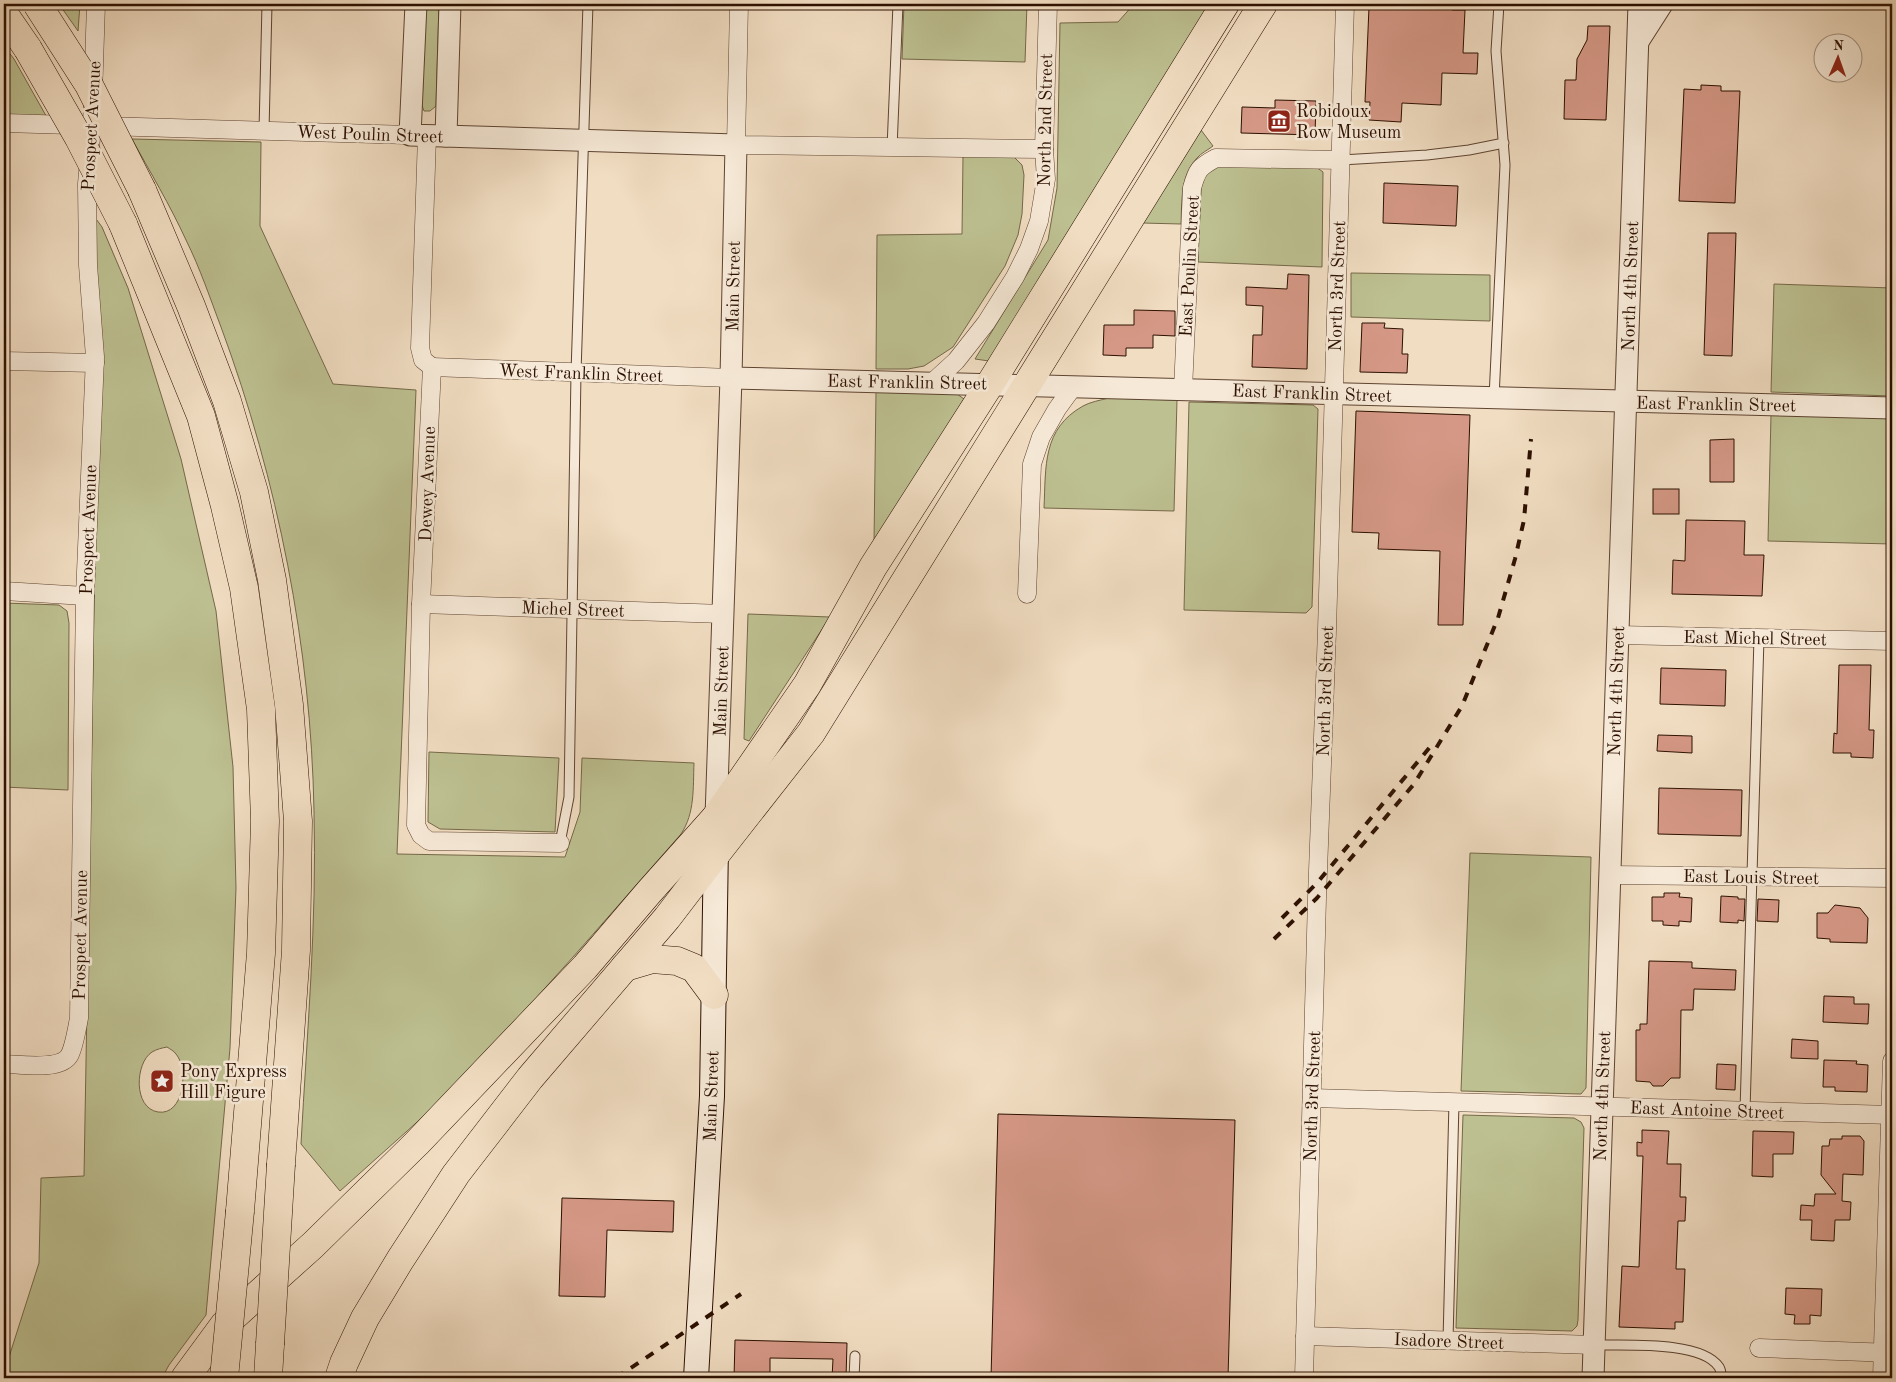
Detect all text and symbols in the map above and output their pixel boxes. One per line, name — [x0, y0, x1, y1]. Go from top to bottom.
north arrow — [1814, 32, 1864, 82]
text: N — [1833, 39, 1844, 53]
street label: North 2nd Street — [1036, 53, 1056, 187]
street label: Prospect Avenue — [80, 61, 104, 192]
place label: Robidoux Row Museum — [1296, 103, 1401, 142]
museum icon: Robidoux Row Museum — [1266, 108, 1292, 134]
street label: West Poulin Street — [296, 123, 444, 147]
street label: East Poulin Street — [1177, 194, 1203, 338]
street label: North 3rd Street — [1327, 220, 1349, 352]
street label: North 4th Street — [1620, 220, 1642, 352]
street label: Main Street — [724, 240, 744, 332]
street label: West Franklin Street — [498, 362, 664, 386]
street label: East Franklin Street — [827, 373, 987, 393]
street label: East Franklin Street — [1232, 382, 1392, 406]
street label: East Franklin Street — [1636, 395, 1796, 415]
street label: Dewey Avenue — [417, 426, 439, 542]
street label: Prospect Avenue — [78, 465, 100, 595]
street label: Michel Street — [521, 599, 625, 621]
street label: North 3rd Street — [1315, 625, 1337, 757]
street label: North 4th Street — [1606, 625, 1628, 757]
street label: East Michel Street — [1683, 629, 1827, 649]
street label: Main Street — [711, 645, 733, 737]
street label: East Louis Street — [1683, 868, 1819, 888]
street label: Prospect Avenue — [71, 870, 91, 1000]
street label: North 3rd Street — [1302, 1030, 1324, 1162]
street label: North 4th Street — [1592, 1030, 1614, 1162]
street label: Main Street — [701, 1050, 723, 1142]
place label: Pony Express Hill Figure — [180, 1063, 287, 1102]
place icon: Pony Express Hill Figure — [149, 1068, 175, 1094]
street label: East Antoine Street — [1629, 1099, 1785, 1123]
street label: Isadore Street — [1393, 1331, 1505, 1353]

